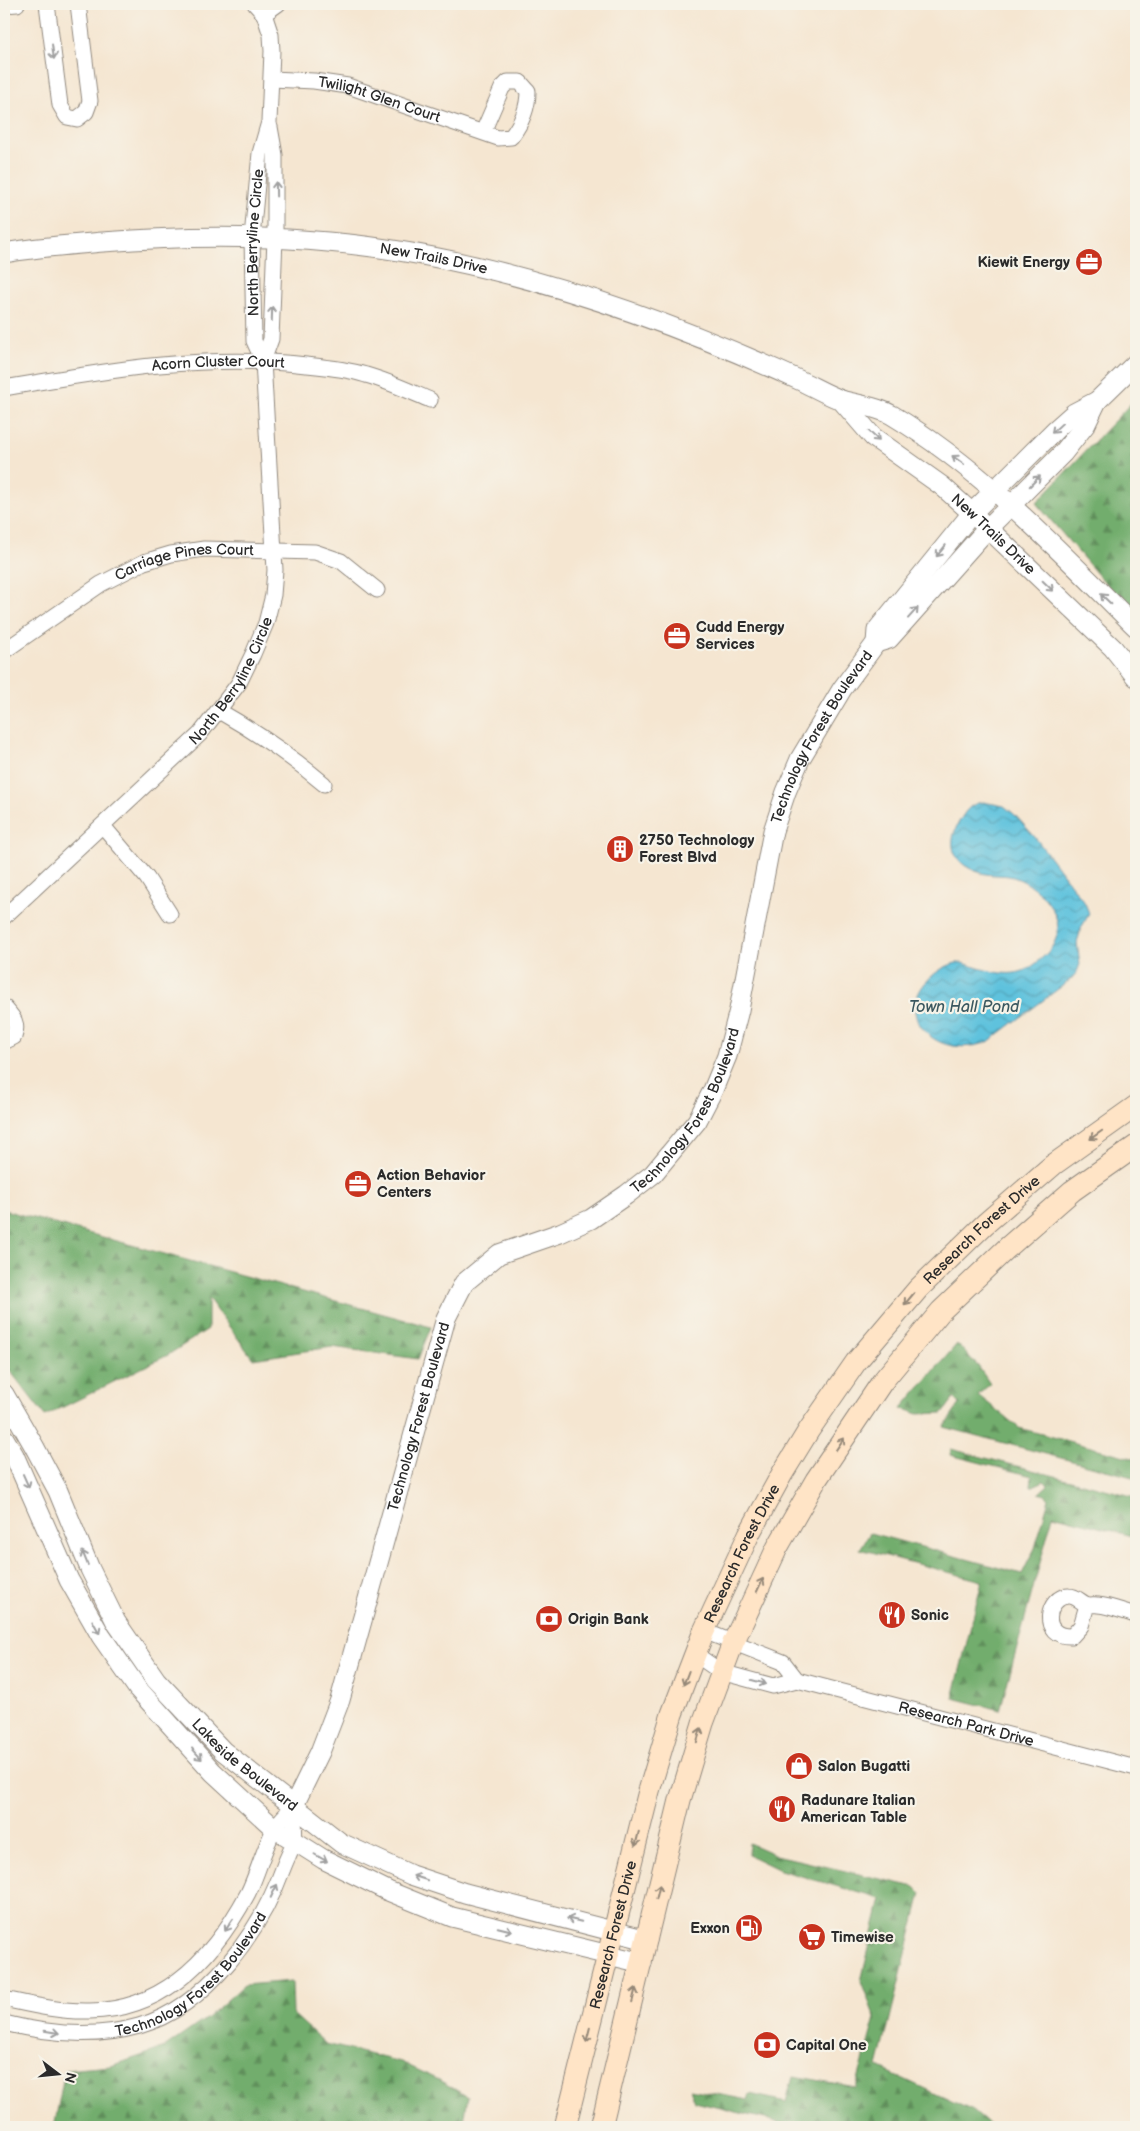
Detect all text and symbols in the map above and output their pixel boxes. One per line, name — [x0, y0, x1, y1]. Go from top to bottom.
one-way arrow — [48, 44, 58, 60]
street label: Twilight Glen Court — [317, 73, 443, 127]
street label: North Berryline Circle — [243, 168, 268, 316]
one-way arrow — [271, 182, 280, 198]
street label: New Trails Drive — [379, 239, 490, 279]
office icon: Kiewit Energy — [1074, 247, 1104, 277]
place label: Kiewit Energy — [977, 253, 1070, 272]
one-way arrow — [267, 306, 277, 322]
street label: Acorn Cluster Court — [151, 352, 286, 376]
one-way arrow — [1051, 422, 1064, 434]
one-way arrow — [867, 430, 880, 442]
one-way arrow — [951, 455, 965, 465]
one-way arrow — [1029, 475, 1041, 488]
street label: New Trails Drive — [947, 490, 1040, 579]
street label: Carriage Pines Court — [112, 540, 254, 585]
one-way arrow — [936, 544, 947, 557]
one-way arrow — [1042, 580, 1055, 592]
one-way arrow — [1101, 593, 1113, 605]
one-way arrow — [907, 606, 918, 619]
street label: North Berryline Circle — [185, 615, 277, 750]
place label: Cudd Energy Services — [696, 618, 785, 654]
office icon: Cudd Energy Services — [662, 621, 692, 651]
street label: Technology Forest Boulevard — [767, 647, 877, 826]
place label: 2750 Technology Forest Blvd — [639, 831, 755, 867]
building icon: 2750 Technology Forest Blvd — [605, 834, 635, 864]
water label: Town Hall Pond — [909, 998, 1020, 1017]
street label: Technology Forest Boulevard — [627, 1026, 744, 1198]
one-way arrow — [1090, 1129, 1104, 1140]
place label: Action Behavior Centers — [376, 1166, 486, 1202]
office icon: Action Behavior Centers — [343, 1169, 373, 1199]
street label: Research Forest Drive — [919, 1171, 1044, 1289]
one-way arrow — [903, 1293, 915, 1306]
street label: Technology Forest Boulevard — [384, 1320, 454, 1514]
one-way arrow — [835, 1437, 845, 1451]
one-way arrow — [22, 1473, 31, 1488]
street label: Research Forest Drive — [700, 1481, 785, 1626]
one-way arrow — [80, 1551, 89, 1566]
one-way arrow — [756, 1578, 766, 1593]
restaurant icon: Sonic — [877, 1600, 907, 1630]
bank icon: Origin Bank — [534, 1604, 564, 1634]
place label: Sonic — [911, 1606, 949, 1625]
place label: Origin Bank — [568, 1610, 649, 1629]
one-way arrow — [91, 1620, 101, 1635]
one-way arrow — [681, 1670, 690, 1685]
one-way arrow — [751, 1678, 767, 1687]
street label: Research Park Drive — [896, 1698, 1036, 1751]
street label: Lakeside Boulevard — [187, 1715, 301, 1816]
one-way arrow — [694, 1727, 704, 1743]
one-way arrow — [191, 1748, 203, 1761]
shop icon: Salon Bugatti — [784, 1751, 814, 1781]
place label: Salon Bugatti — [818, 1757, 910, 1776]
place label: Radunare Italian American Table — [800, 1791, 915, 1827]
restaurant icon: Radunare Italian American Table — [767, 1794, 797, 1824]
one-way arrow — [632, 1830, 641, 1846]
one-way arrow — [314, 1853, 328, 1863]
street label: Research Forest Drive — [586, 1859, 641, 2011]
one-way arrow — [412, 1872, 428, 1882]
one-way arrow — [270, 1884, 280, 1899]
one-way arrow — [654, 1885, 663, 1901]
street label: Technology Forest Boulevard — [114, 1909, 271, 2041]
fuel station icon: Exxon — [734, 1913, 764, 1943]
one-way arrow — [566, 1915, 582, 1924]
one-way arrow — [224, 1918, 234, 1932]
place label: Exxon — [690, 1919, 730, 1938]
supermarket icon: Timewise — [797, 1922, 827, 1952]
one-way arrow — [496, 1925, 512, 1934]
place label: Timewise — [831, 1928, 894, 1947]
one-way arrow — [629, 1988, 639, 2004]
one-way arrow — [583, 2026, 593, 2042]
one-way arrow — [43, 2027, 59, 2037]
bank icon: Capital One — [752, 2030, 782, 2060]
place label: Capital One — [786, 2036, 867, 2055]
north arrow — [32, 2048, 82, 2098]
text: N — [60, 2070, 80, 2085]

